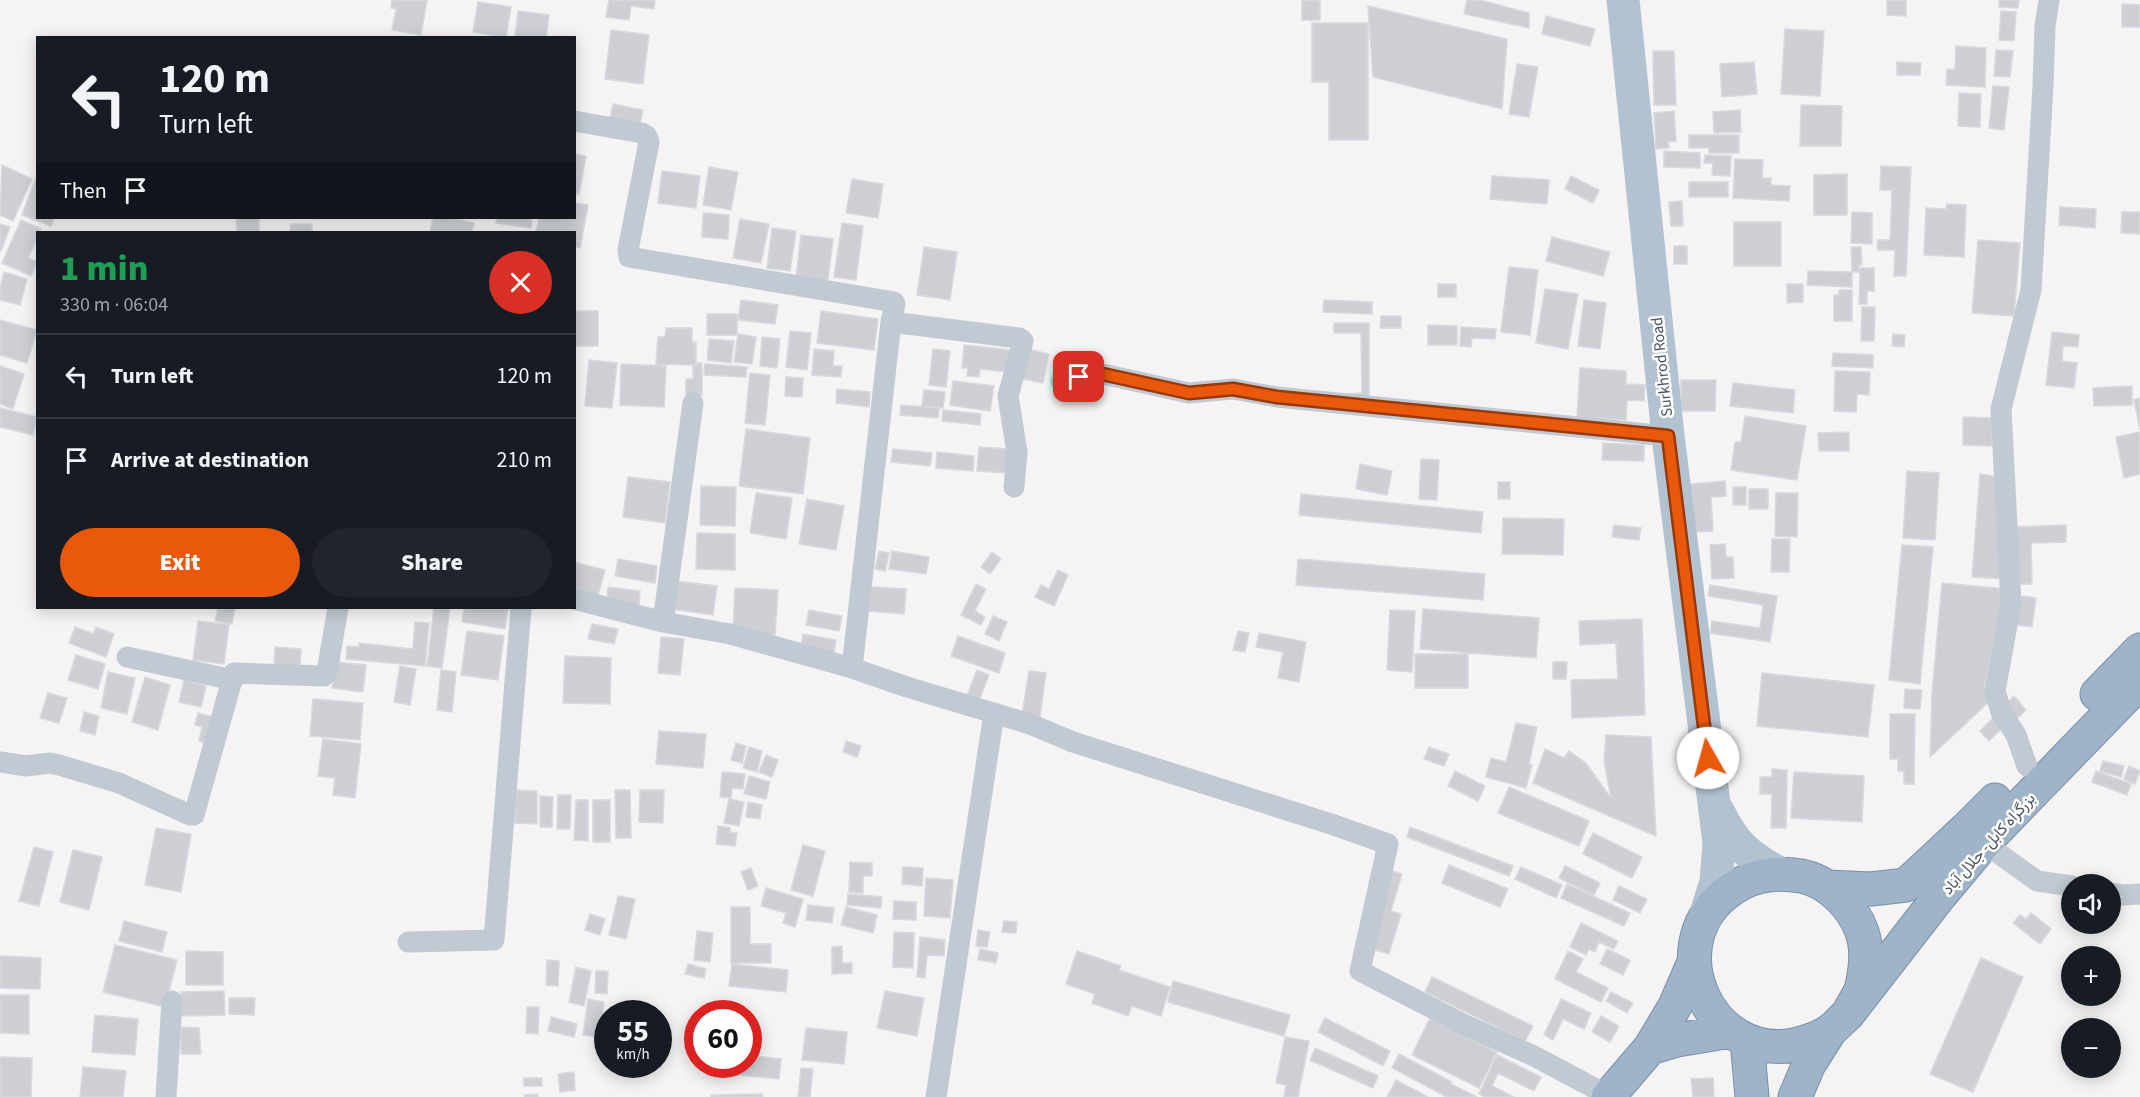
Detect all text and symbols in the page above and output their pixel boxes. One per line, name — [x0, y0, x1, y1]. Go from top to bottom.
text: 120 m — [159, 49, 270, 109]
icon: left — [60, 60, 138, 138]
text: Turn left — [159, 105, 253, 144]
icon: arrive — [119, 174, 152, 207]
text: Then — [60, 175, 107, 207]
text: 1 min — [60, 243, 148, 294]
button: close — [489, 251, 552, 314]
text: 330 m · 06:04 — [60, 291, 168, 319]
street label: Surkhrod Road — [1646, 316, 1678, 418]
pin — [1053, 351, 1104, 402]
icon: left — [60, 360, 93, 393]
text: Turn left — [111, 360, 193, 392]
text: 120 m — [497, 360, 552, 392]
icon: arrive — [1062, 360, 1095, 393]
icon: arrive — [60, 444, 93, 477]
text: Arrive at destination — [111, 444, 309, 476]
text: 210 m — [497, 444, 552, 476]
button: Exit — [60, 528, 300, 597]
button: Share — [312, 528, 552, 597]
position arrow — [1676, 726, 1740, 790]
street label: بزرگراه کابل- جلال آباد — [1937, 788, 2040, 899]
map controls — [2061, 874, 2121, 1078]
button: sound — [2061, 874, 2121, 934]
button: + — [2061, 946, 2121, 1006]
speed limit sign: 60 — [684, 1000, 762, 1078]
text: 55 — [617, 1010, 649, 1053]
button: − — [2061, 1018, 2121, 1078]
text: km/h — [616, 1044, 650, 1065]

